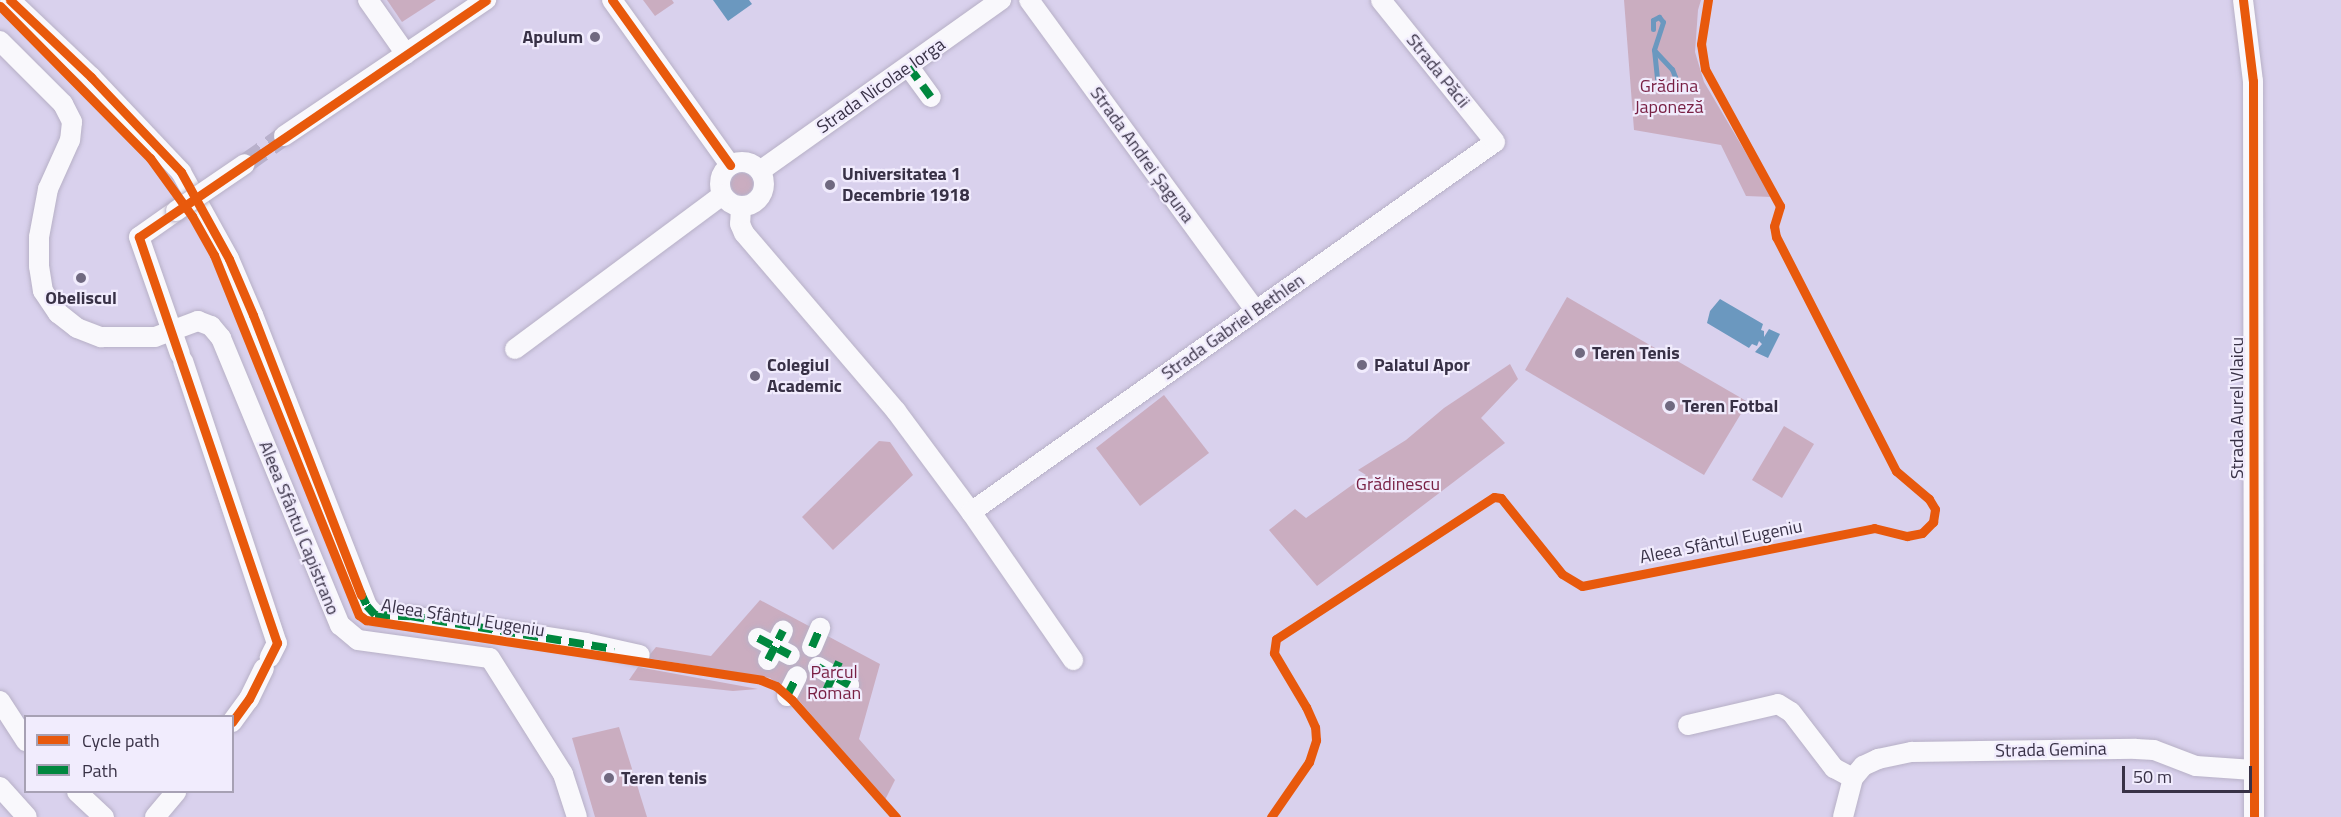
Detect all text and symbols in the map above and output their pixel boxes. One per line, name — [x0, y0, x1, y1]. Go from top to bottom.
place label: Apulum — [523, 26, 583, 48]
marker: Apulum — [588, 30, 602, 44]
street label: Strada Păcii — [1402, 30, 1474, 112]
street label: Strada Nicolae Iorga — [813, 34, 949, 138]
park label: Grădina Japoneză — [1634, 76, 1704, 118]
street label: Strada Andrei Șaguna — [1085, 83, 1199, 227]
place label: Universitatea 1 Decembrie 1918 — [842, 164, 969, 207]
marker: Universitatea 1 Decembrie 1918 — [823, 178, 837, 192]
street label: Strada Gabriel Bethlen — [1157, 270, 1309, 384]
marker: Obeliscul — [74, 271, 88, 285]
place label: Obeliscul — [45, 287, 117, 309]
street label: Strada Aurel Vlaicu — [2226, 337, 2248, 479]
place label: Teren Tenis — [1592, 342, 1680, 364]
marker: Teren Tenis — [1573, 346, 1587, 360]
place label: Palatul Apor — [1374, 354, 1470, 376]
place label: Colegiul Academic — [767, 355, 842, 398]
marker: Palatul Apor — [1355, 358, 1369, 372]
marker: Colegiul Academic — [748, 369, 762, 383]
place label: Teren Fotbal — [1682, 395, 1778, 417]
marker: Teren Fotbal — [1663, 399, 1677, 413]
street label: Aleea Sfântul Capistrano — [254, 438, 344, 618]
park label: Grădinescu — [1356, 473, 1440, 495]
street label: Aleea Sfântul Eugeniu — [1638, 516, 1804, 568]
street label: Aleea Sfântul Eugeniu — [380, 594, 546, 642]
park label: Parcul Roman — [807, 662, 861, 704]
legend — [24, 715, 234, 793]
text: Cycle path — [82, 727, 160, 754]
street label: Strada Gemina — [1995, 738, 2107, 762]
scale bar — [2125, 754, 2256, 792]
text: Path — [82, 757, 118, 784]
text: 50 m — [2133, 763, 2172, 790]
place label: Teren tenis — [621, 767, 707, 789]
marker: Teren tenis — [602, 771, 616, 785]

